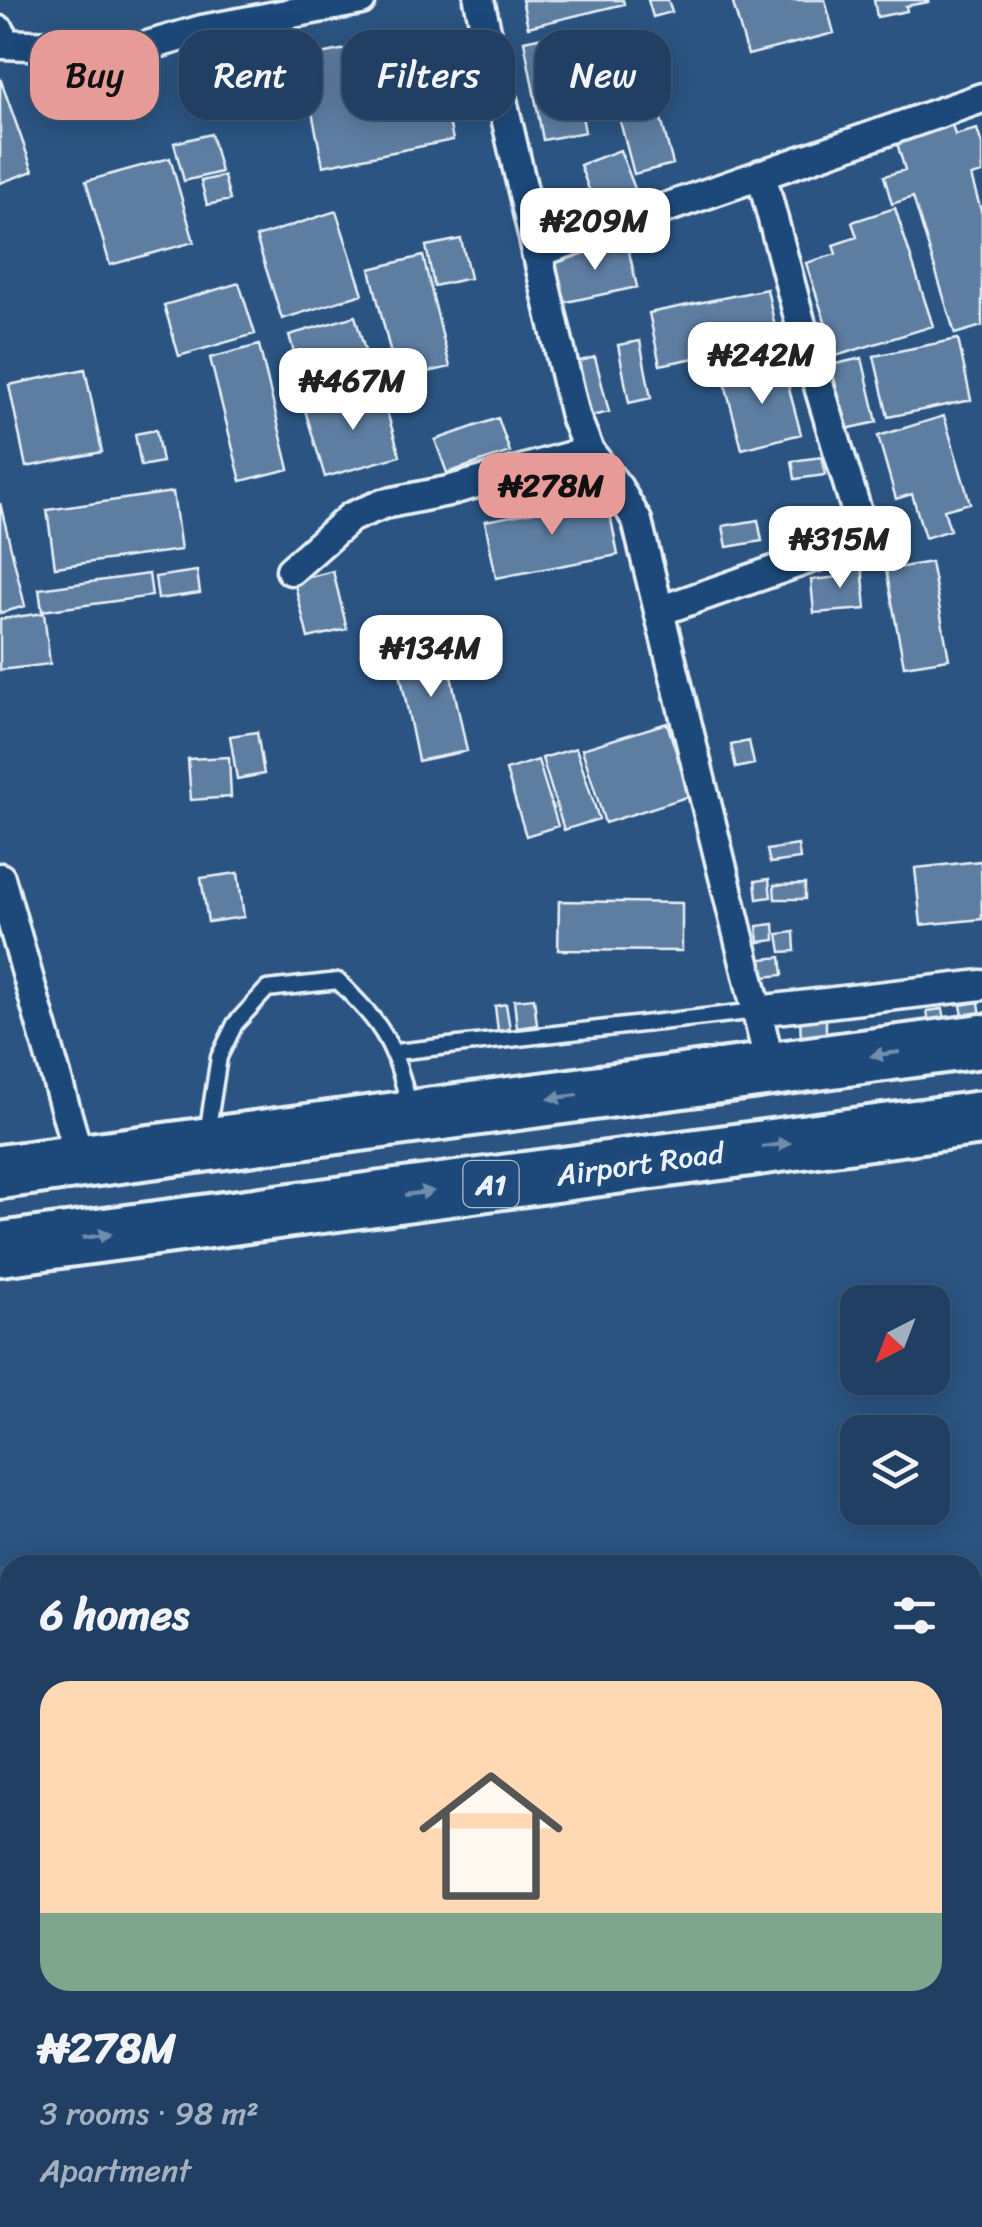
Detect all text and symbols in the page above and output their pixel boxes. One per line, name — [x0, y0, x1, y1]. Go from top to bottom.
chip: Buy — [30, 30, 159, 120]
chip: Rent — [179, 30, 322, 120]
chip: Filters — [342, 30, 515, 120]
chip: New — [535, 30, 671, 120]
pin: ₦209M — [525, 188, 665, 273]
text: ₦209M — [542, 192, 648, 249]
pin: ₦242M — [692, 322, 832, 407]
text: ₦242M — [710, 326, 814, 383]
pin: ₦467M — [283, 348, 423, 433]
text: ₦467M — [301, 352, 405, 409]
pin: ₦278M — [482, 453, 622, 538]
text: ₦278M — [500, 457, 604, 514]
pin: ₦315M — [770, 506, 910, 591]
text: ₦315M — [791, 510, 889, 567]
pin: ₦134M — [361, 615, 501, 700]
text: ₦134M — [382, 619, 480, 676]
one-way arrow — [869, 1046, 901, 1062]
one-way arrow — [547, 1090, 579, 1106]
street label: Airport Road — [552, 1125, 729, 1203]
one-way arrow — [760, 1137, 792, 1153]
road number: A1 — [464, 1161, 518, 1207]
one-way arrow — [403, 1185, 435, 1201]
one-way arrow — [81, 1228, 113, 1244]
north arrow — [840, 1285, 950, 1395]
map controls — [840, 1285, 950, 1525]
button: layers — [840, 1415, 950, 1525]
text: 6 homes — [40, 1578, 189, 1652]
icon: filters — [887, 1588, 942, 1643]
icon: home — [401, 1746, 581, 1926]
text: ₦278M — [40, 2011, 176, 2085]
text: 3 rooms · 98 m² — [40, 2085, 259, 2142]
text: Apartment — [40, 2142, 191, 2199]

